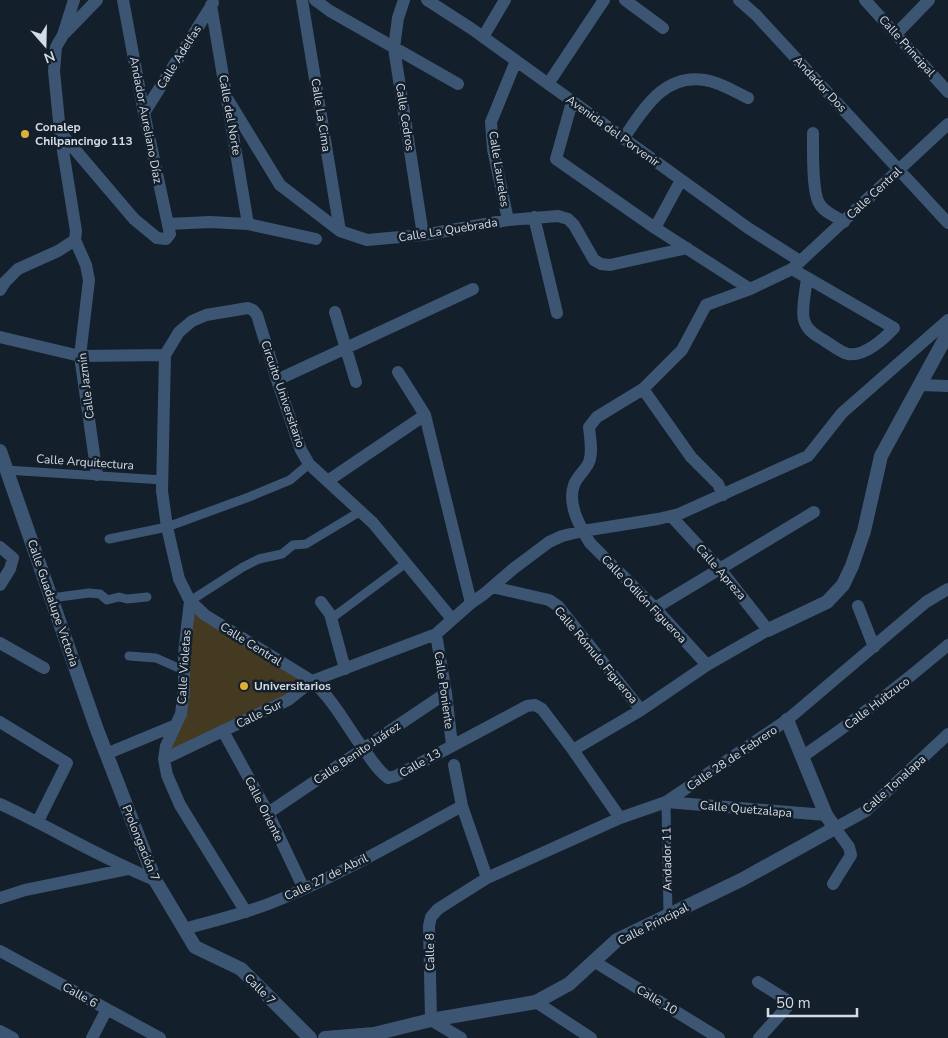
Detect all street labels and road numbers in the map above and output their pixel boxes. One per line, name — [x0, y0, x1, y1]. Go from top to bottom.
street label: Calle Principal — [875, 12, 939, 80]
street label: Calle Adelfas — [153, 22, 205, 92]
street label: Andador Dos — [790, 52, 850, 116]
street label: Andador Aureliano Díaz — [126, 55, 166, 185]
street label: Calle del Norte — [215, 73, 245, 157]
street label: Calle La Cima — [307, 77, 335, 153]
street label: Calle Cedros — [392, 82, 418, 152]
street label: Avenida del Porvenir — [563, 92, 664, 171]
street label: Calle Laureles — [485, 130, 513, 208]
street label: Calle Central — [843, 163, 905, 223]
street label: Calle La Quebrada — [397, 214, 499, 246]
street label: Circuito Universitario — [257, 338, 309, 450]
street label: Calle Jazmín — [74, 352, 98, 420]
street label: Calle Arquitectura — [36, 451, 134, 473]
street label: Calle Guadalupe Victoria — [24, 537, 82, 669]
street label: Calle Apreza — [692, 541, 750, 603]
street label: Calle Odilón Figueroa — [598, 552, 690, 646]
street label: Calle Rómulo Figueroa — [551, 603, 641, 707]
street label: Calle Central — [217, 619, 285, 670]
street label: Calle Violetas — [173, 629, 195, 705]
street label: Calle Poniente — [431, 650, 457, 730]
street label: Calle Huitzuco — [841, 673, 913, 733]
street label: Calle Sur — [233, 696, 285, 732]
street label: Calle Benito Juárez — [310, 718, 404, 788]
street label: Calle 28 de Febrero — [684, 722, 781, 794]
street label: Calle 13 — [396, 745, 444, 781]
street label: Calle Tonalapa — [859, 751, 929, 817]
street label: Calle Oriente — [241, 774, 287, 844]
street label: Calle Quetzalapa — [699, 797, 793, 821]
street label: Prolongación 7 — [118, 803, 164, 883]
street label: Andador 11 — [658, 827, 676, 891]
street label: Calle 27 de Abril — [282, 850, 371, 904]
street label: Calle Principal — [615, 899, 691, 949]
street label: Calle 8 — [422, 933, 438, 971]
street label: Calle 7 — [241, 970, 279, 1008]
street label: Calle 6 — [60, 979, 100, 1011]
street label: Calle 10 — [634, 982, 680, 1018]

